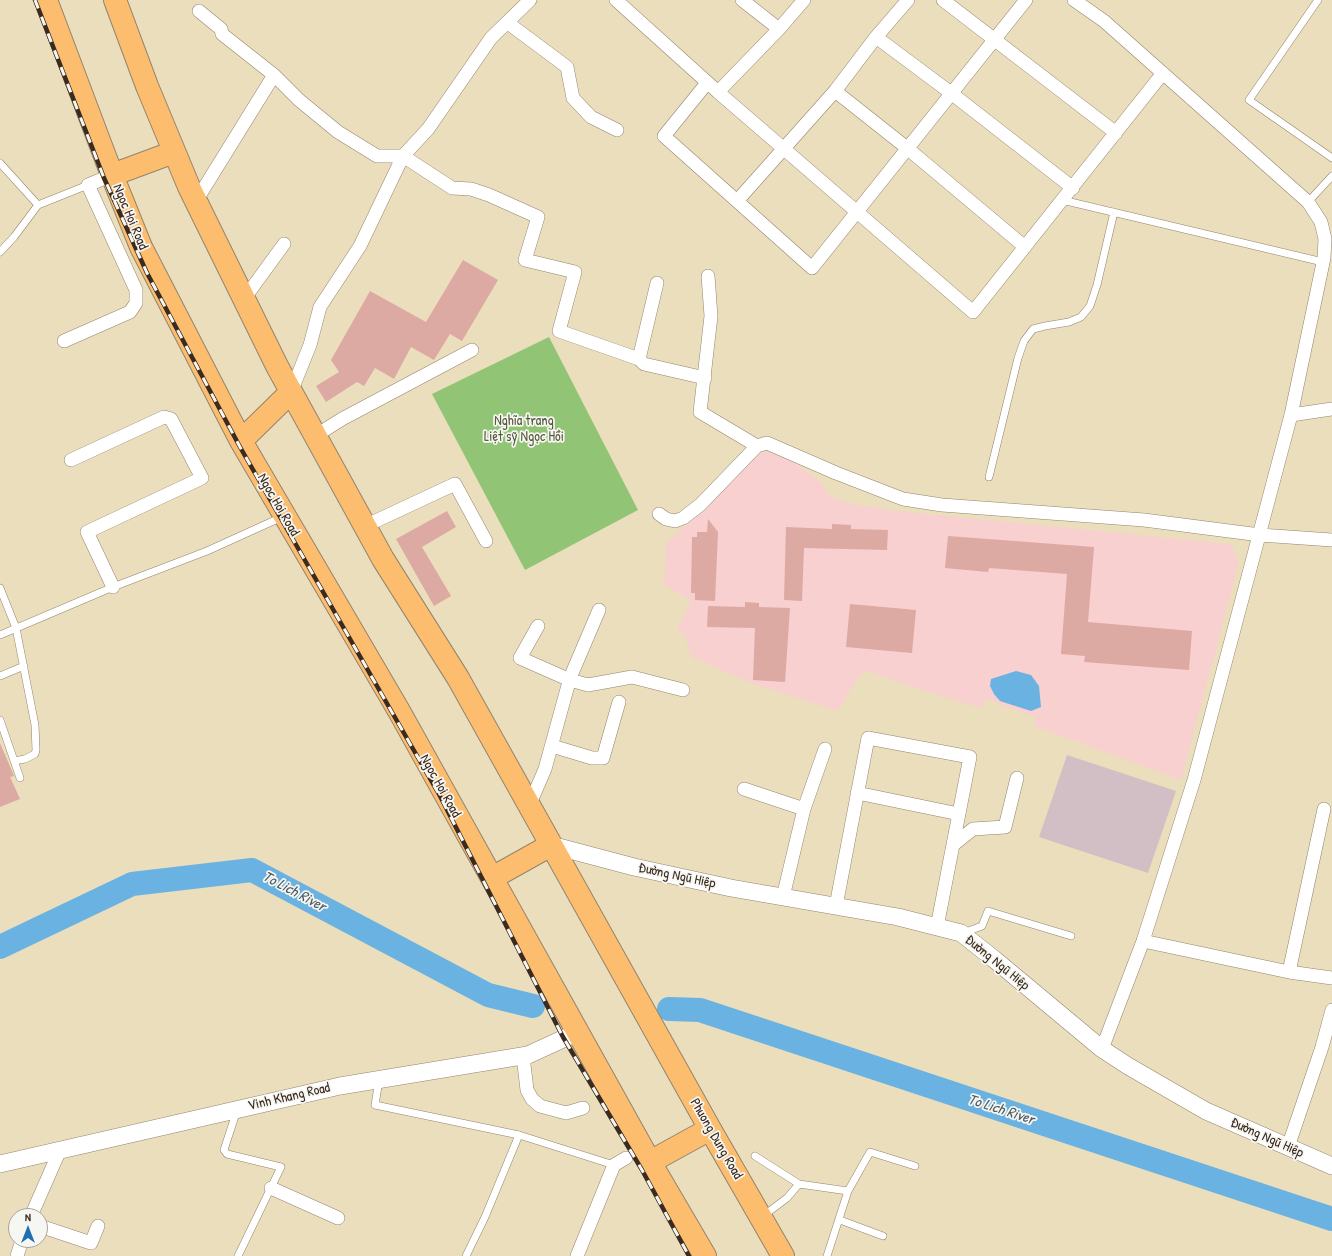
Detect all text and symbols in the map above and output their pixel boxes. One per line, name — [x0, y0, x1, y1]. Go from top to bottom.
street label: Ngoc Hoi Road — [109, 182, 151, 252]
park label: Nghĩa trang Liệt sỹ Ngọc Hồi — [484, 413, 564, 446]
street label: Ngoc Hoi Road — [253, 471, 303, 539]
street label: Ngoc Hoi Road — [416, 752, 464, 820]
street label: Đường Ngũ Hiệp — [637, 860, 717, 892]
water label: To Lich River — [259, 868, 329, 916]
street label: Đường Ngũ Hiệp — [961, 932, 1033, 994]
street label: Vinh Khang Road — [246, 1079, 332, 1115]
water label: To Lich River — [965, 1091, 1037, 1129]
street label: Phuong Dung Road — [686, 1096, 746, 1182]
street label: Đường Ngũ Hiệp — [1228, 1114, 1306, 1162]
north arrow — [8, 1208, 48, 1248]
text: N — [25, 1210, 31, 1224]

